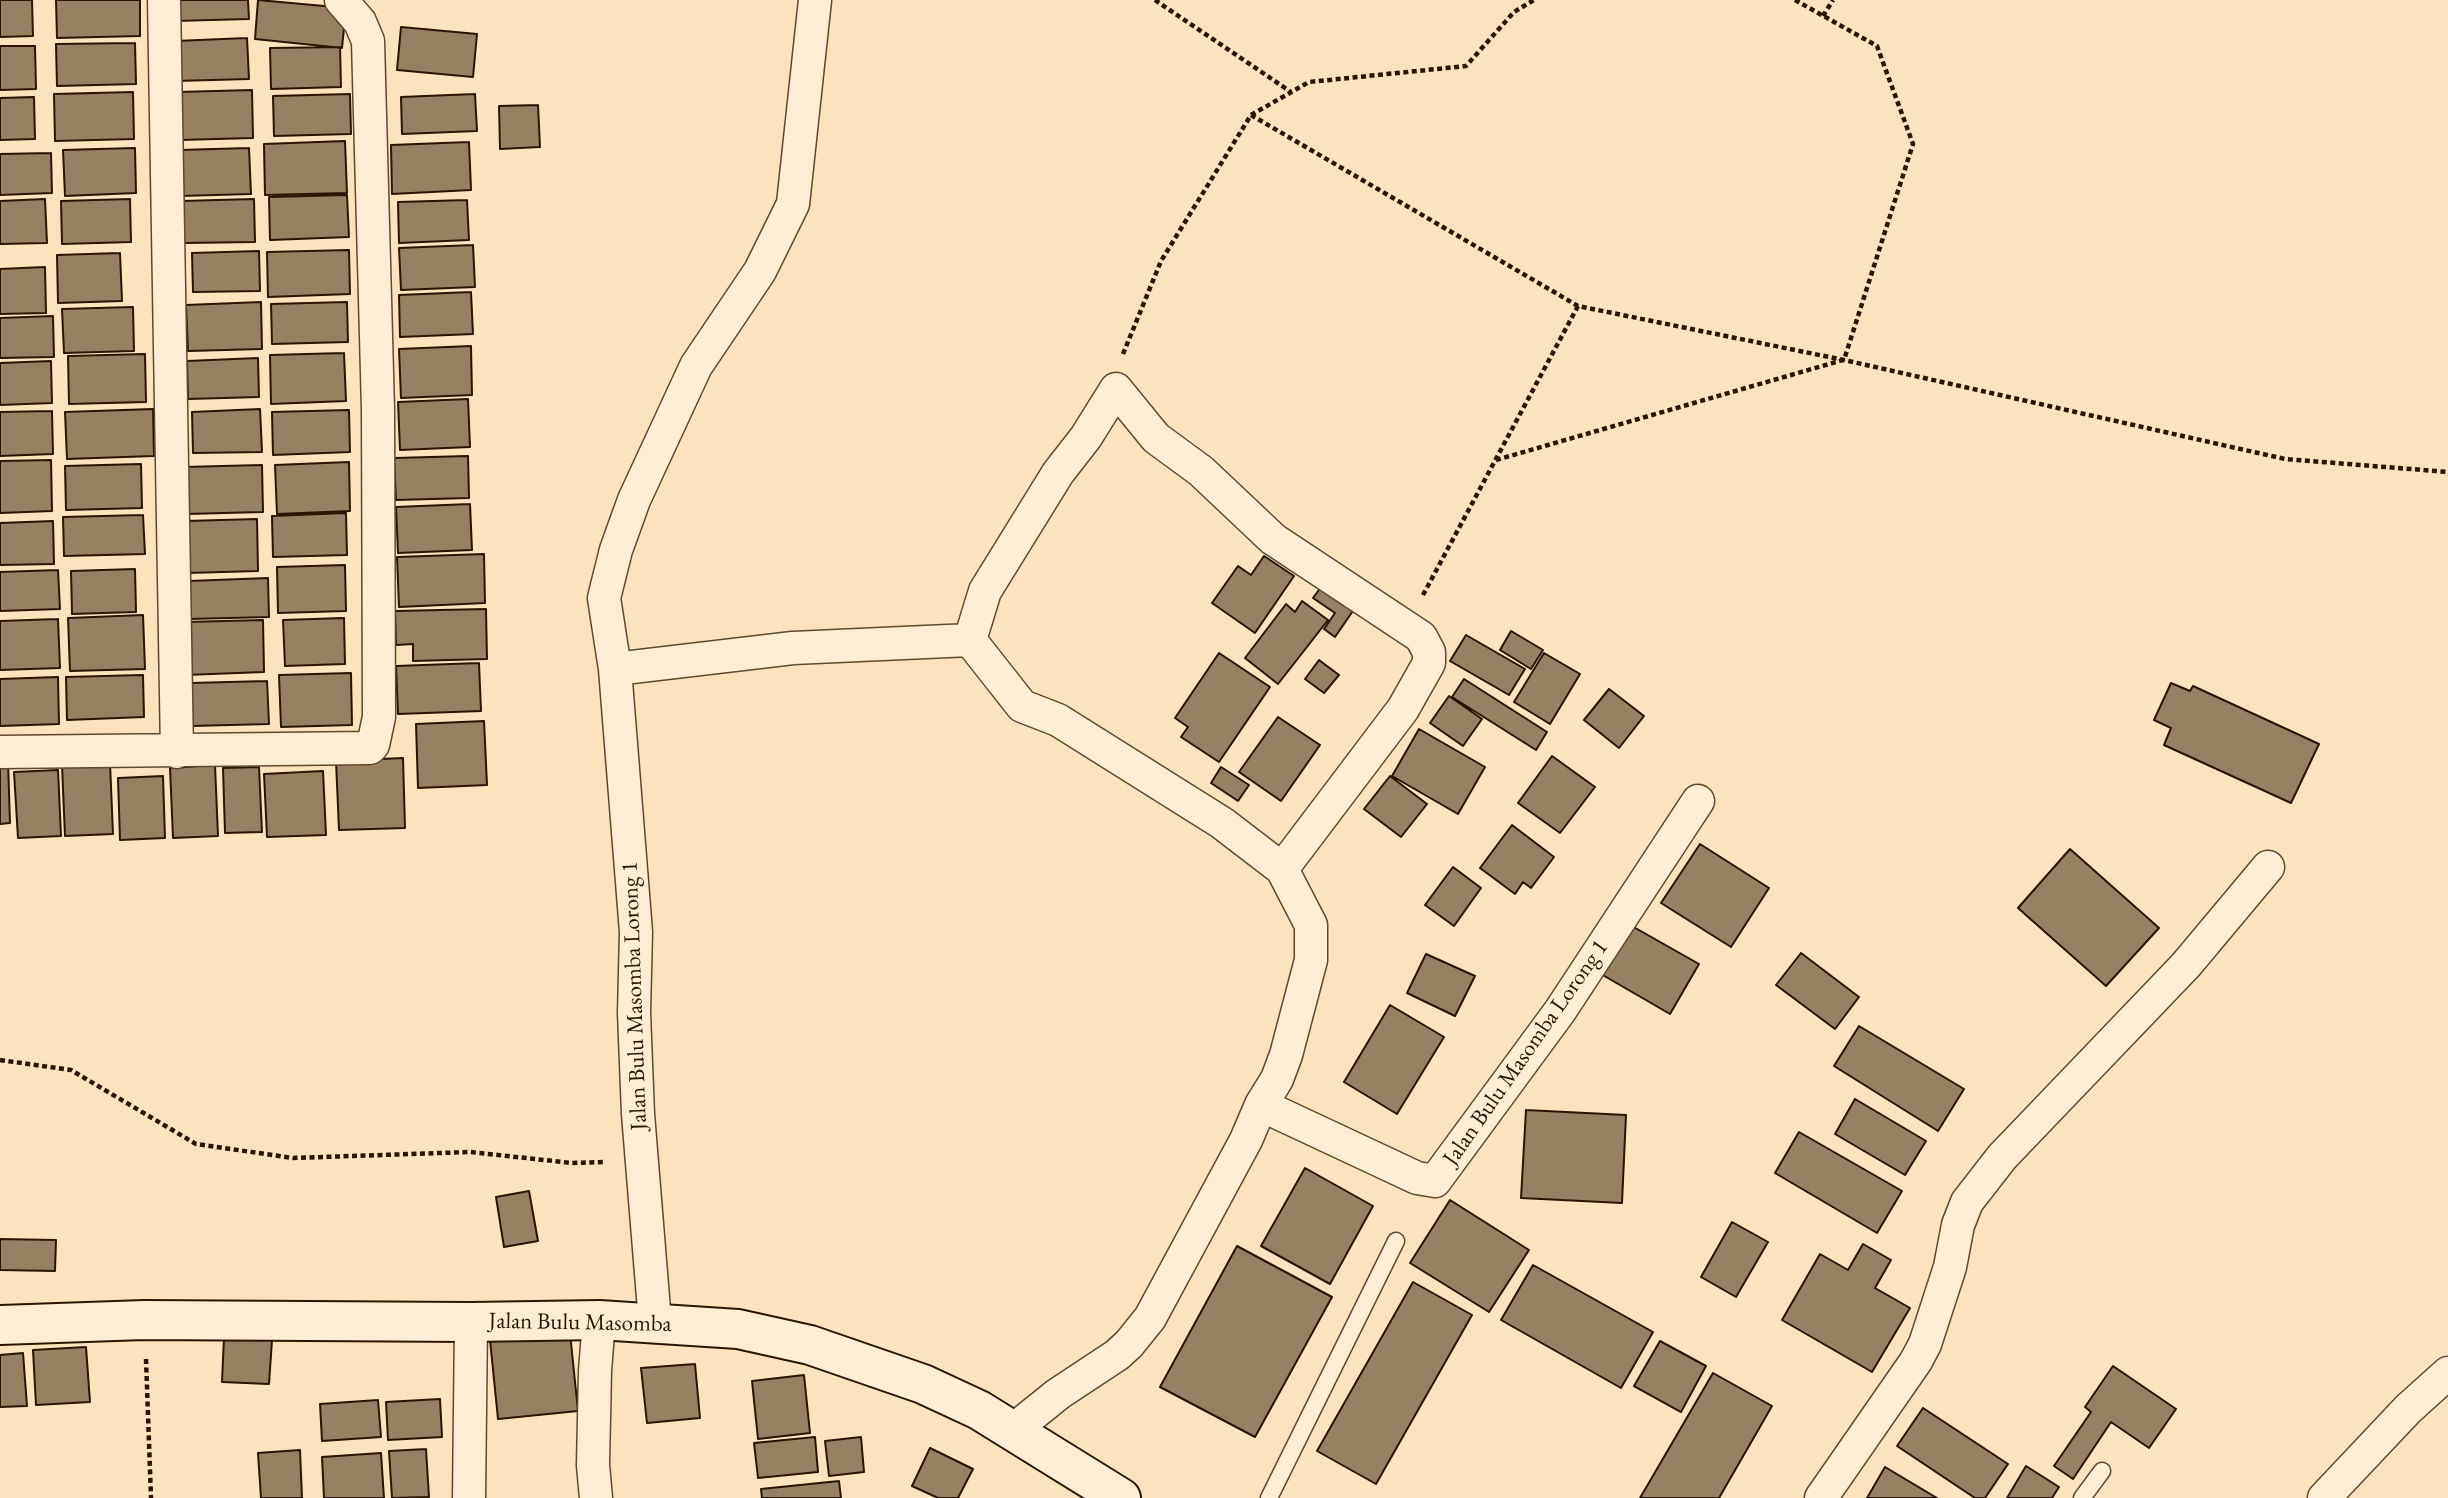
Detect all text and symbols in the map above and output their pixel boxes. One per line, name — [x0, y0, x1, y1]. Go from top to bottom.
street label: Jalan Bulu Masomba Lorong 1 — [617, 861, 653, 1131]
street label: Jalan Bulu Masomba Lorong 1 — [1437, 935, 1615, 1171]
street label: Jalan Bulu Masomba — [488, 1308, 672, 1338]

